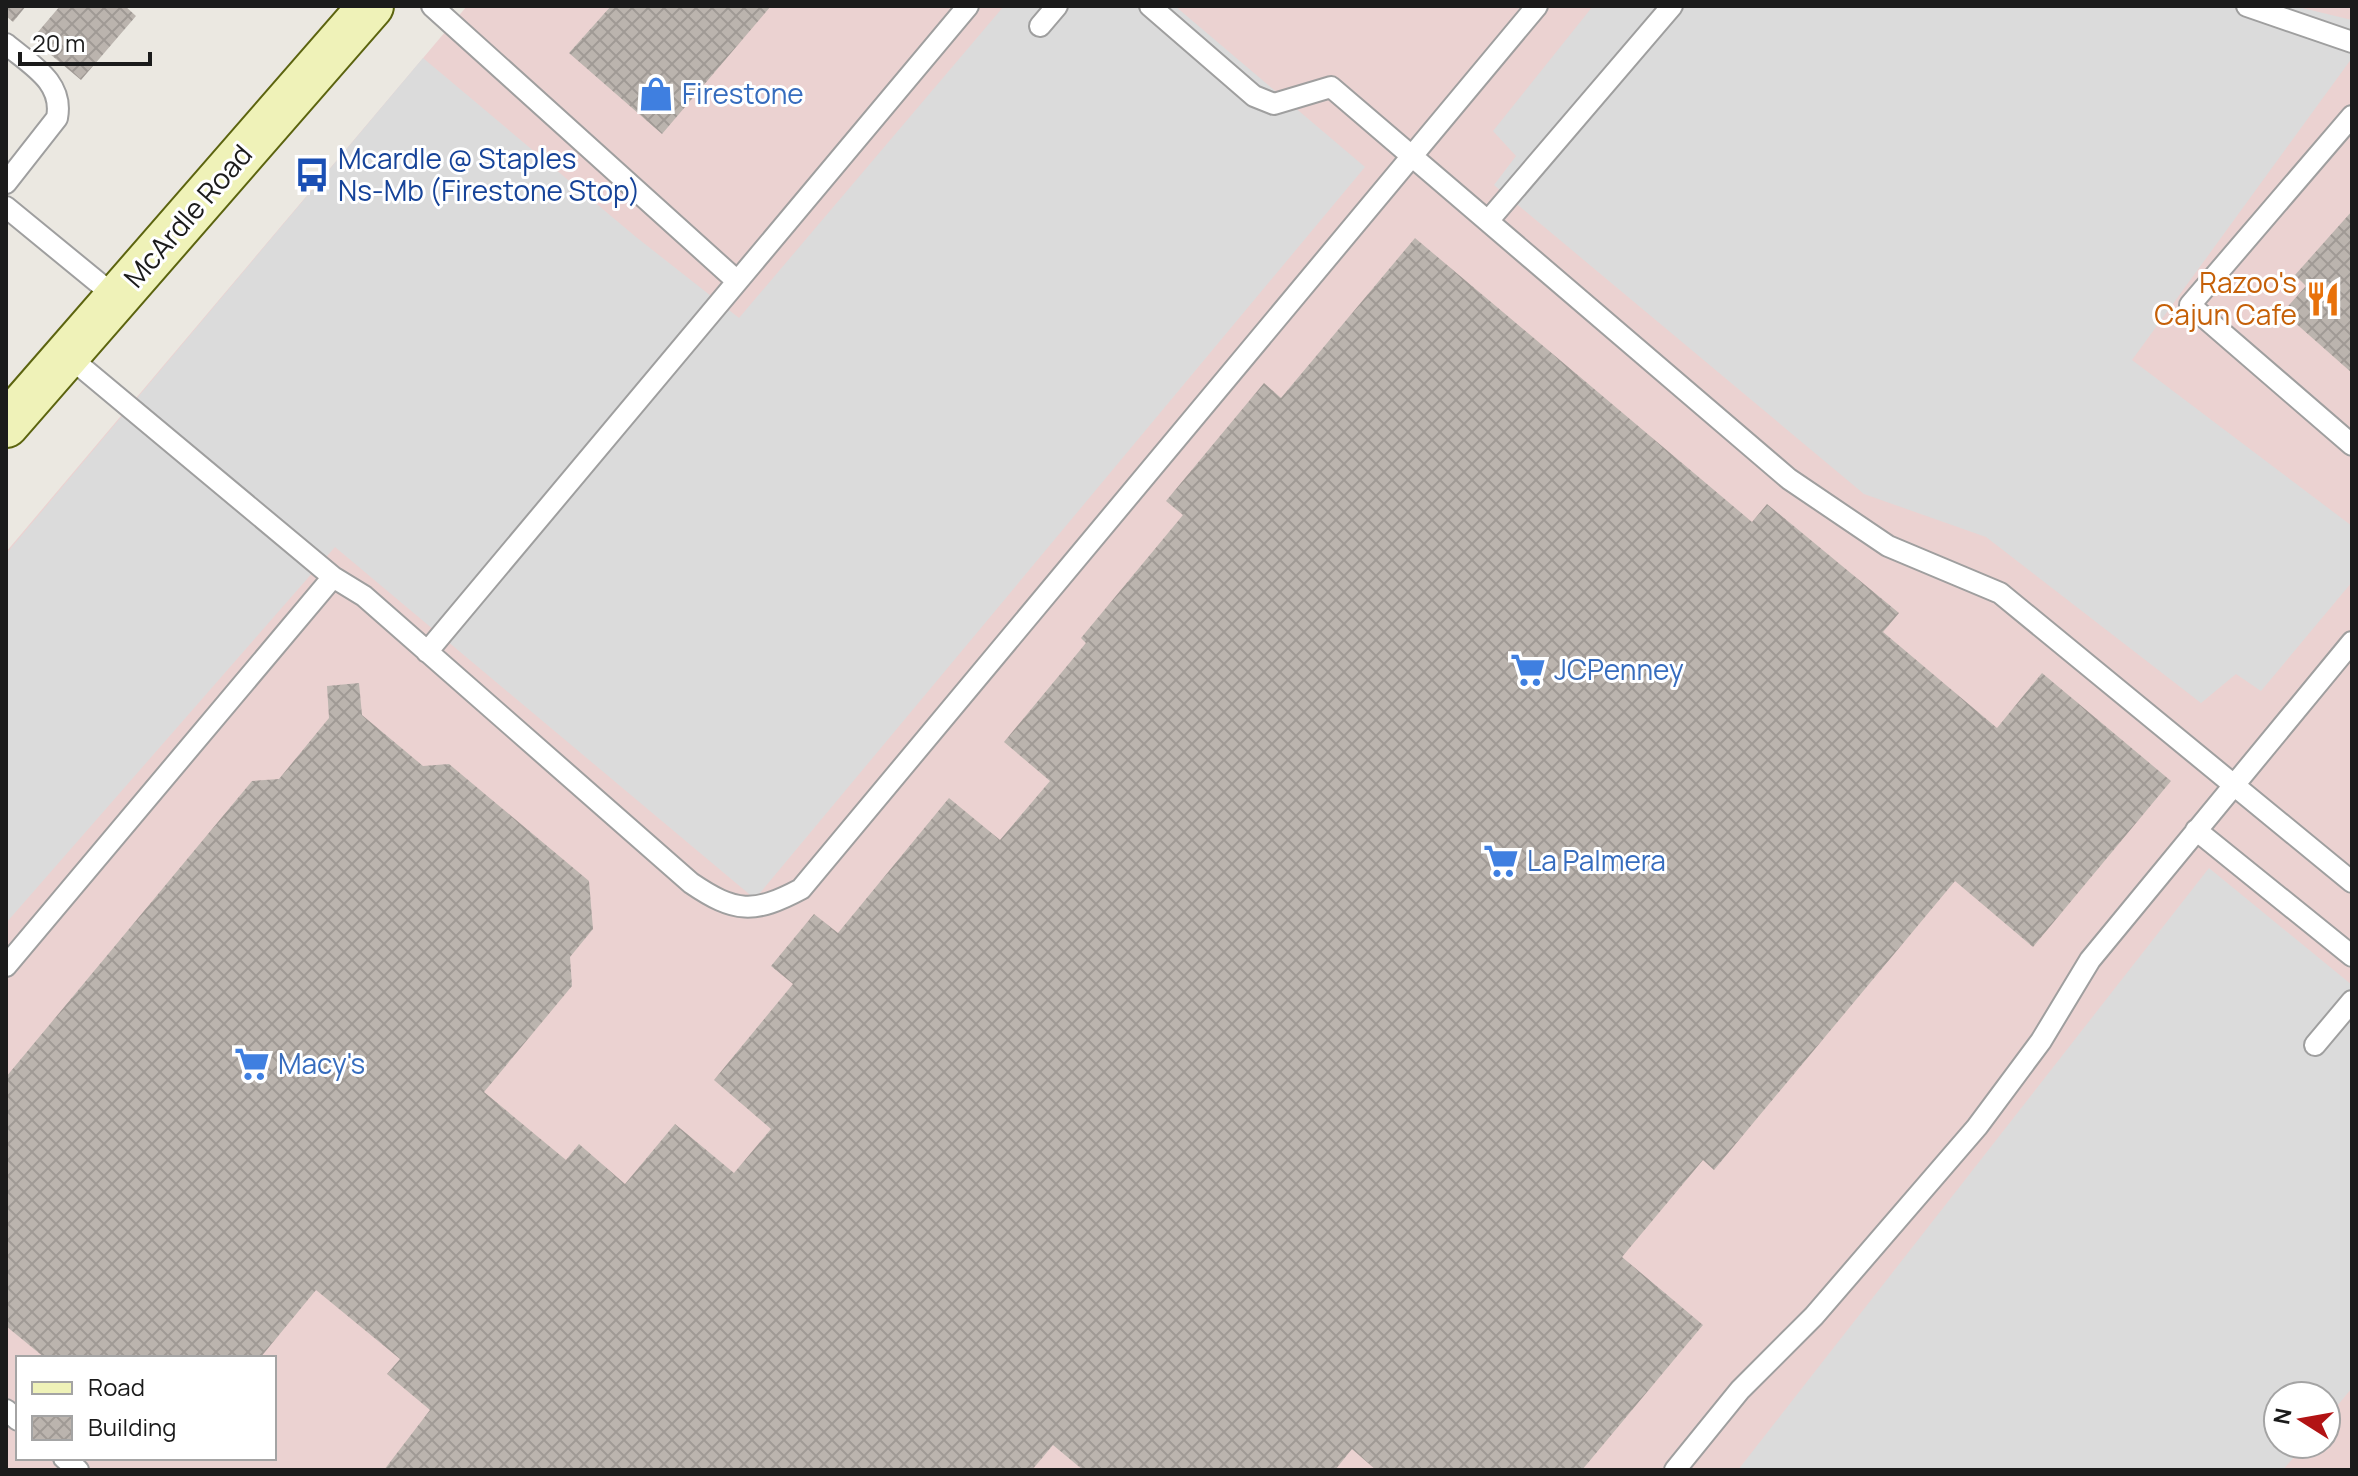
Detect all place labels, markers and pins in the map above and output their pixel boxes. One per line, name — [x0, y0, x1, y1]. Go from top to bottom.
place label: Firestone — [682, 74, 804, 112]
shop icon: Firestone — [637, 75, 675, 113]
place label: Mcardle @ Staples Ns-Mb (Firestone Stop) — [338, 139, 640, 209]
bus stop icon: Mcardle @ Staples Ns-Mb (Firestone Stop) — [293, 156, 331, 194]
place label: Razoo's Cajun Cafe — [2154, 263, 2297, 333]
restaurant icon: Razoo's Cajun Cafe — [2304, 280, 2342, 318]
place label: JCPenney — [1554, 650, 1684, 688]
supermarket icon: JCPenney — [1509, 651, 1547, 689]
place label: La Palmera — [1527, 841, 1666, 879]
supermarket icon: La Palmera — [1482, 842, 1520, 880]
place label: Macy's — [278, 1044, 365, 1082]
supermarket icon: Macy's — [233, 1045, 271, 1083]

